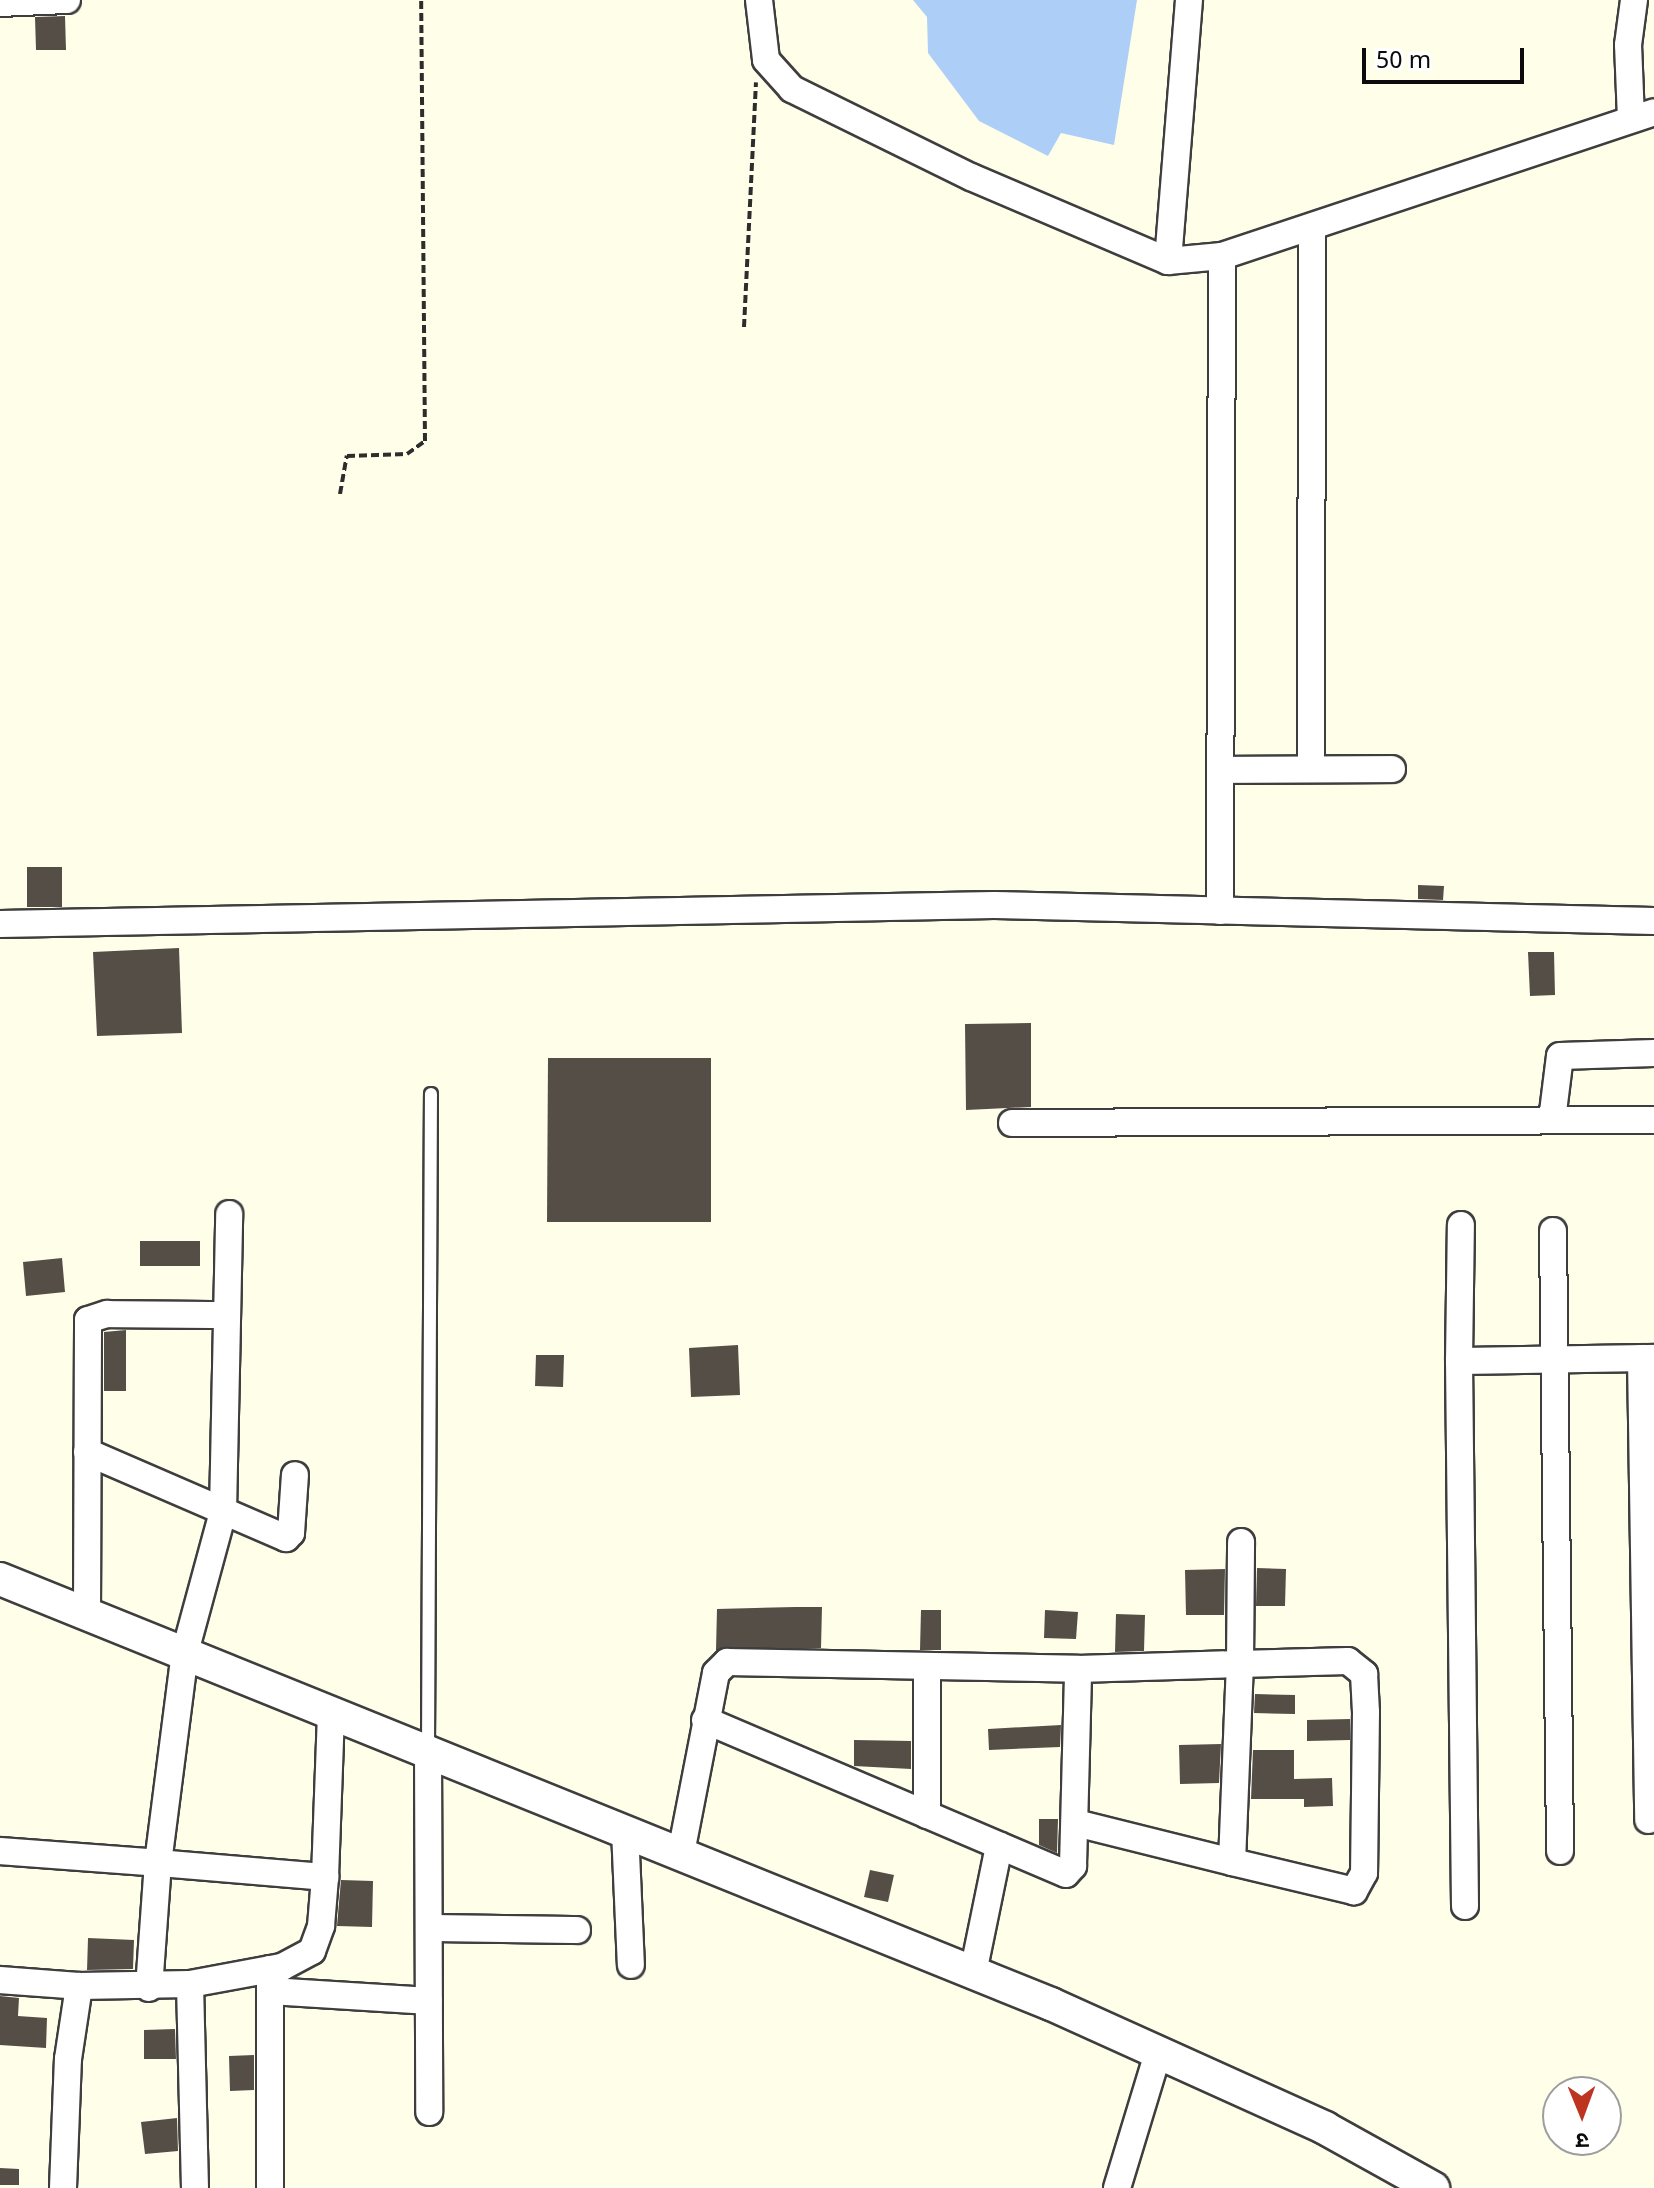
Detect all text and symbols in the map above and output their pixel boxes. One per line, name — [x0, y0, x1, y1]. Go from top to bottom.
scale bar — [1366, 32, 1528, 82]
text: 50 m — [1376, 46, 1431, 78]
north arrow — [1542, 2076, 1622, 2156]
text: उ — [1576, 2124, 1589, 2153]

